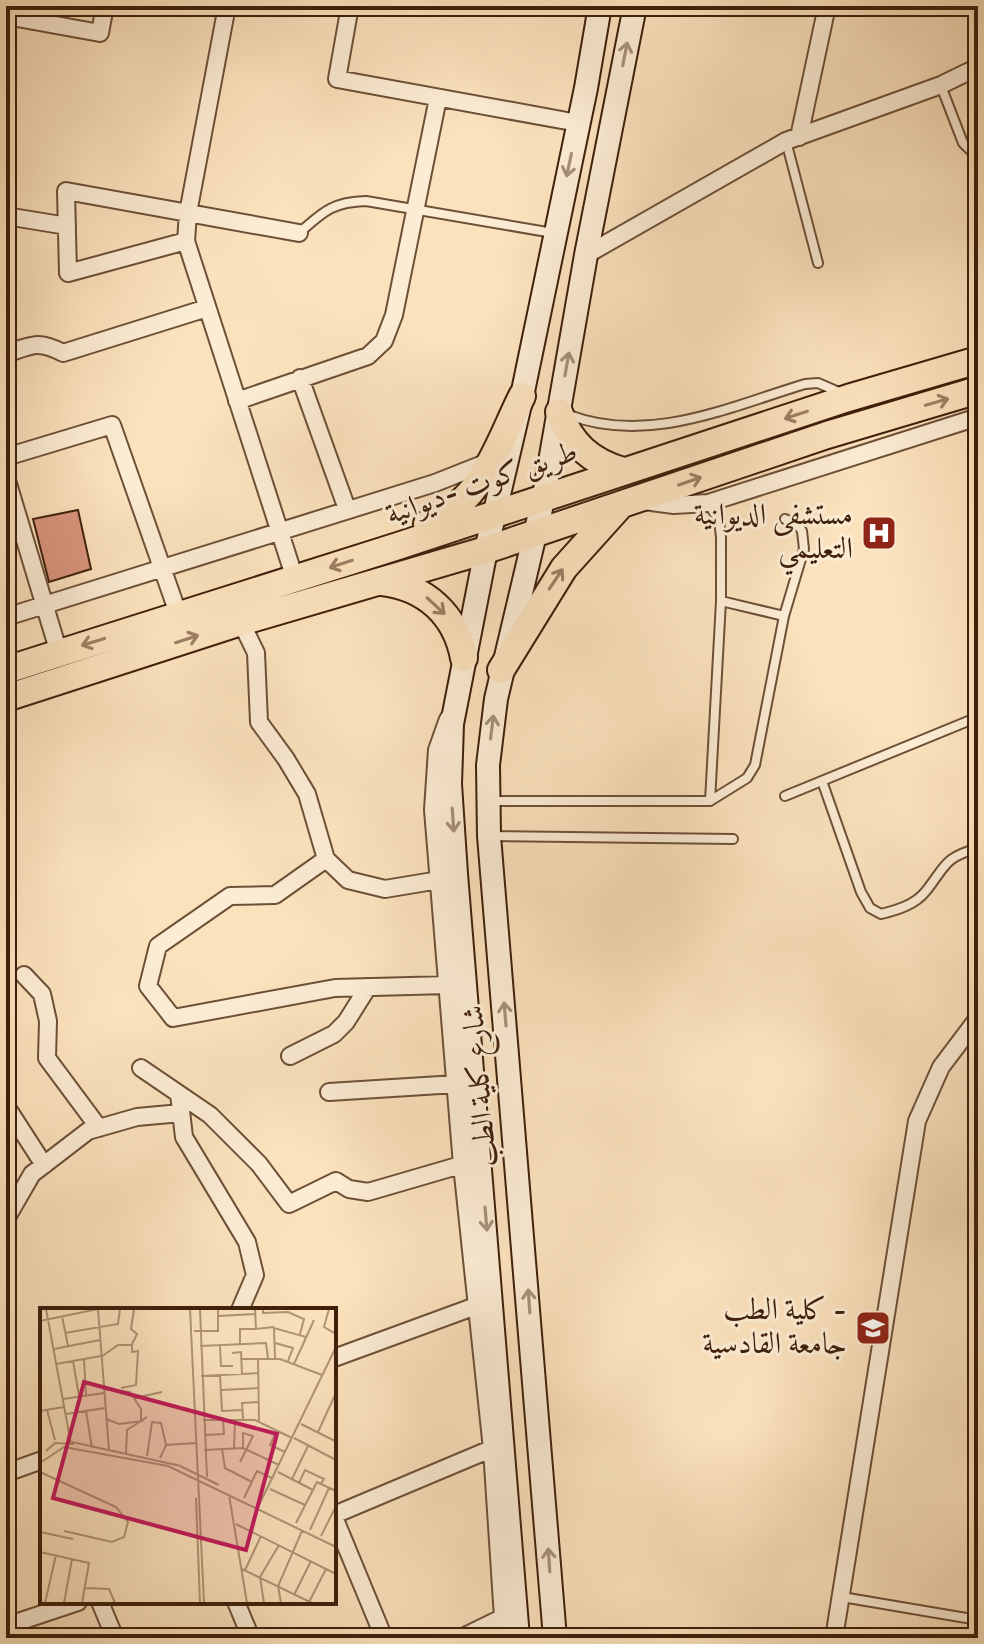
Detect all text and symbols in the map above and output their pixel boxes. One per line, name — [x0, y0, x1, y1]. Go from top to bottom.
one-way arrow — [618, 41, 633, 67]
one-way arrow — [561, 152, 576, 177]
one-way arrow — [561, 352, 576, 377]
one-way arrow — [924, 394, 950, 409]
one-way arrow — [784, 409, 809, 423]
street label: طريق كوت -ديوانية — [381, 433, 583, 535]
one-way arrow — [677, 473, 702, 488]
place label: مستشفى الديوانية التعليمي — [694, 497, 853, 576]
hospital icon: مستشفى الديوانية التعليمي — [860, 514, 898, 552]
one-way arrow — [329, 558, 354, 573]
one-way arrow — [548, 569, 565, 591]
one-way arrow — [426, 596, 445, 615]
one-way arrow — [174, 631, 199, 646]
one-way arrow — [81, 636, 106, 651]
one-way arrow — [485, 715, 500, 740]
one-way arrow — [446, 806, 461, 833]
one-way arrow — [497, 1001, 512, 1028]
street label: شارع كلية الطب — [455, 1003, 511, 1168]
one-way arrow — [478, 1205, 493, 1232]
one-way arrow — [521, 1288, 536, 1315]
place label: كلية الطب - جامعة القادسية — [702, 1292, 847, 1364]
inset map — [40, 1308, 336, 1604]
school or university icon: كلية الطب - جامعة القادسية — [854, 1309, 892, 1347]
one-way arrow — [541, 1547, 556, 1574]

